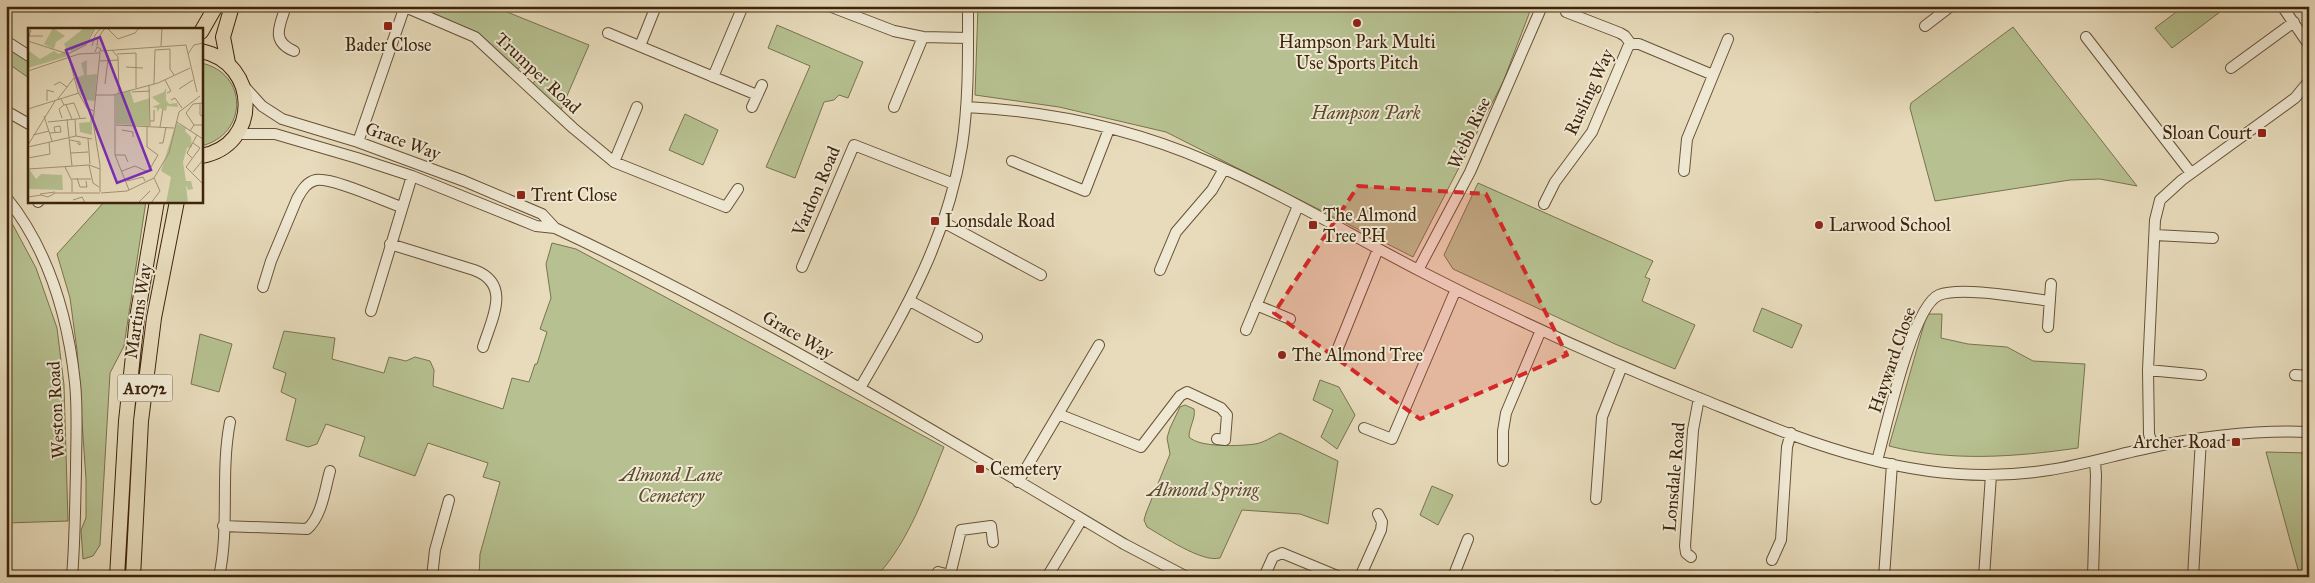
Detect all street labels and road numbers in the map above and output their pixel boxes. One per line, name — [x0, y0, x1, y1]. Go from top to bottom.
street label: Trumper Road — [491, 28, 585, 118]
street label: Rusling Way — [1559, 45, 1620, 139]
street label: Webb Rise — [1443, 94, 1495, 172]
street label: Grace Way — [362, 117, 444, 165]
street label: Vardon Road — [787, 143, 845, 240]
street label: Martins Way — [120, 261, 156, 360]
street label: Hayward Close — [1864, 304, 1920, 416]
street label: Grace Way — [759, 306, 838, 364]
street label: Weston Road — [42, 360, 70, 460]
road number: A1072 — [118, 374, 172, 402]
street label: Lonsdale Road — [1658, 421, 1690, 533]

